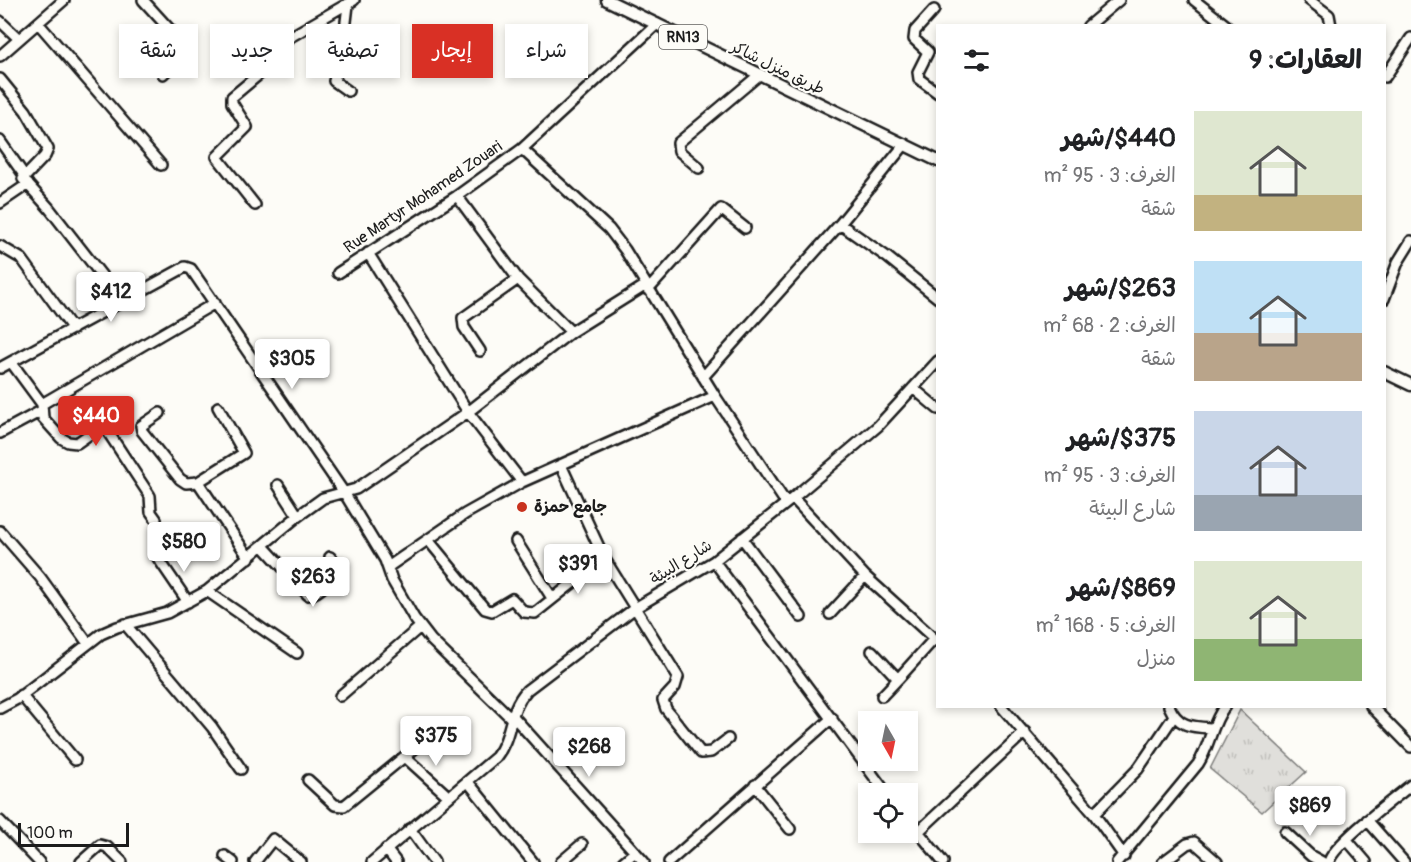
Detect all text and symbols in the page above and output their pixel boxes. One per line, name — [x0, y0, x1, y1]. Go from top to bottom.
chip: شقة — [119, 24, 198, 78]
chip: جديد — [210, 24, 294, 78]
chip: تصفية — [306, 24, 400, 78]
chip: إيجار — [412, 24, 493, 78]
chip: شراء — [505, 24, 588, 78]
road number: RN13 — [659, 25, 707, 49]
street label: طريق منزل شاكر — [726, 36, 828, 99]
icon: filters — [960, 44, 993, 77]
text: العقارات: 9 — [1249, 44, 1362, 76]
text: $440/شهر — [1061, 122, 1176, 154]
icon: home — [1242, 135, 1314, 207]
street label: Rue Martyr Mohamed Zouari — [340, 136, 506, 258]
text: الغرف: 3 · 95 m² — [1044, 163, 1176, 188]
text: شقة — [1141, 196, 1176, 221]
pin: $412 — [75, 272, 147, 323]
text: $263/شهر — [1065, 272, 1176, 304]
text: $412 — [90, 279, 132, 304]
icon: home — [1242, 285, 1314, 357]
text: الغرف: 2 · 68 m² — [1043, 313, 1176, 338]
pin: $305 — [256, 339, 328, 390]
text: $305 — [269, 346, 315, 371]
text: شقة — [1141, 346, 1176, 371]
pin: $440 — [60, 396, 132, 447]
text: $440 — [72, 403, 120, 428]
text: $375/شهر — [1067, 422, 1176, 454]
icon: home — [1242, 435, 1314, 507]
text: الغرف: 3 · 95 m² — [1044, 463, 1176, 488]
text: شارع البيئة — [1089, 496, 1176, 521]
place label: جامع حمزة — [534, 497, 607, 518]
marker: جامع حمزة — [515, 500, 529, 514]
pin: $580 — [148, 522, 220, 573]
text: $580 — [161, 529, 207, 554]
street label: شارع البيئة — [646, 535, 716, 590]
pin: $391 — [542, 544, 614, 595]
text: $391 — [558, 551, 598, 576]
pin: $263 — [277, 557, 349, 608]
text: $263 — [291, 564, 335, 589]
text: $869/شهر — [1068, 572, 1176, 604]
icon: home — [1242, 585, 1314, 657]
text: الغرف: 5 · 168 m² — [1036, 613, 1176, 638]
text: منزل — [1137, 646, 1176, 671]
north arrow — [858, 711, 918, 771]
map controls — [858, 711, 918, 843]
pin: $375 — [400, 716, 472, 767]
text: $375 — [414, 723, 458, 748]
pin: $268 — [553, 727, 625, 778]
text: $268 — [567, 734, 611, 759]
button: locate — [858, 783, 918, 843]
pin: $869 — [1274, 786, 1346, 837]
text: $869 — [1289, 793, 1331, 818]
scale bar — [18, 820, 129, 848]
text: 100 m — [27, 823, 73, 843]

